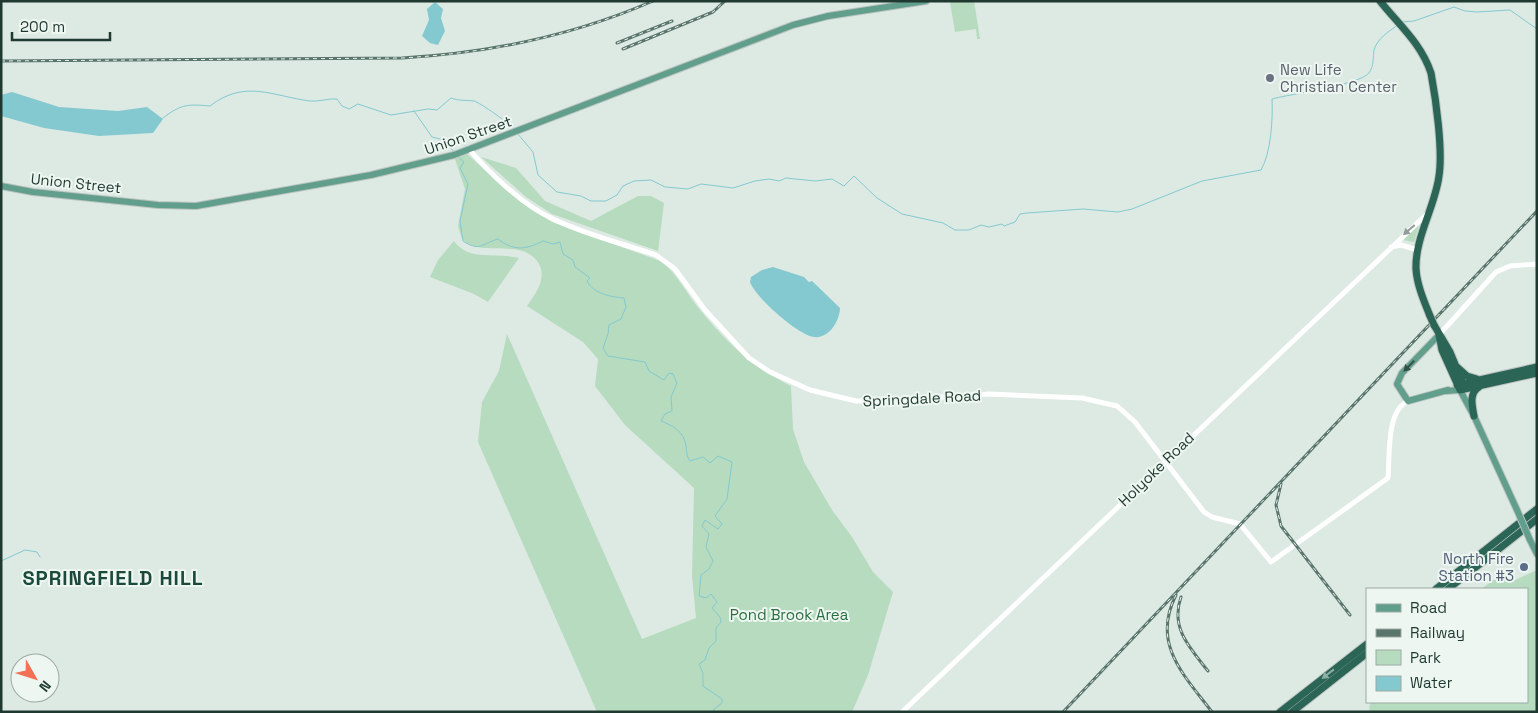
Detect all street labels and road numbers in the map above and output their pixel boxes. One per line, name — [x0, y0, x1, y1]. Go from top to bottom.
street label: Union Street — [422, 111, 514, 159]
street label: Union Street — [30, 169, 122, 197]
street label: Springdale Road — [862, 385, 982, 411]
street label: Holyoke Road — [1114, 428, 1198, 510]

